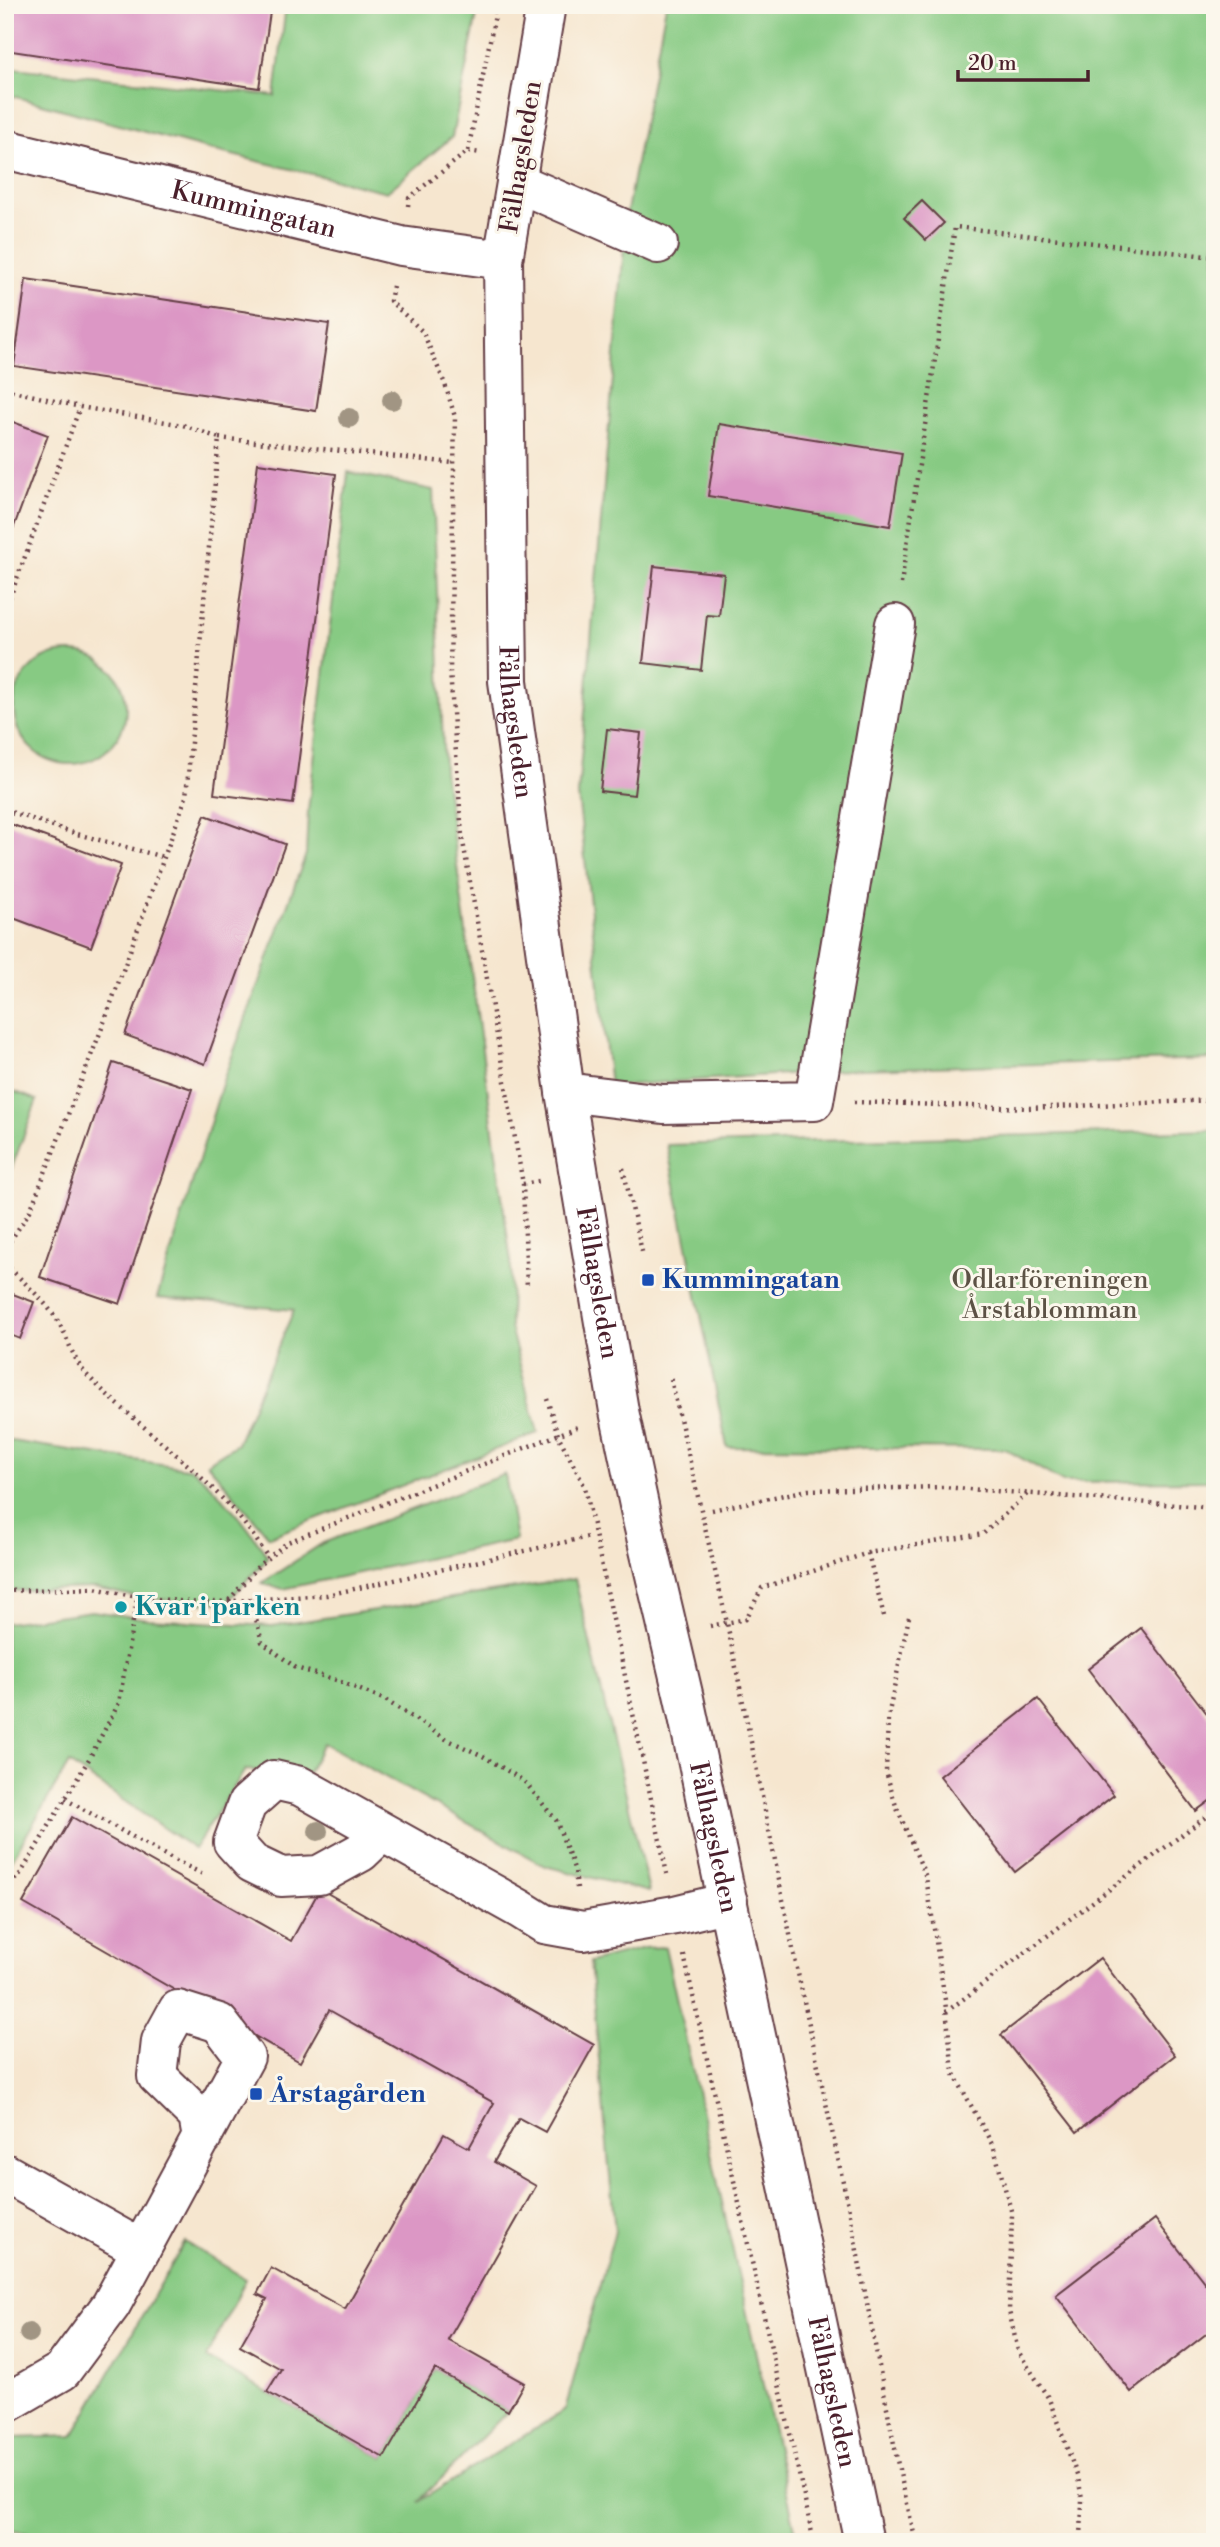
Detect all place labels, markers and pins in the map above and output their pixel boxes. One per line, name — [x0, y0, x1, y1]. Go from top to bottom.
place label: Kummingatan — [662, 1264, 840, 1296]
marker: Kummingatan — [640, 1272, 656, 1288]
place label: Kvar i parken — [135, 1591, 300, 1623]
marker: Kvar i parken — [113, 1599, 129, 1615]
place label: Årstagården — [269, 2075, 426, 2110]
marker: Årstagården — [248, 2086, 264, 2102]

